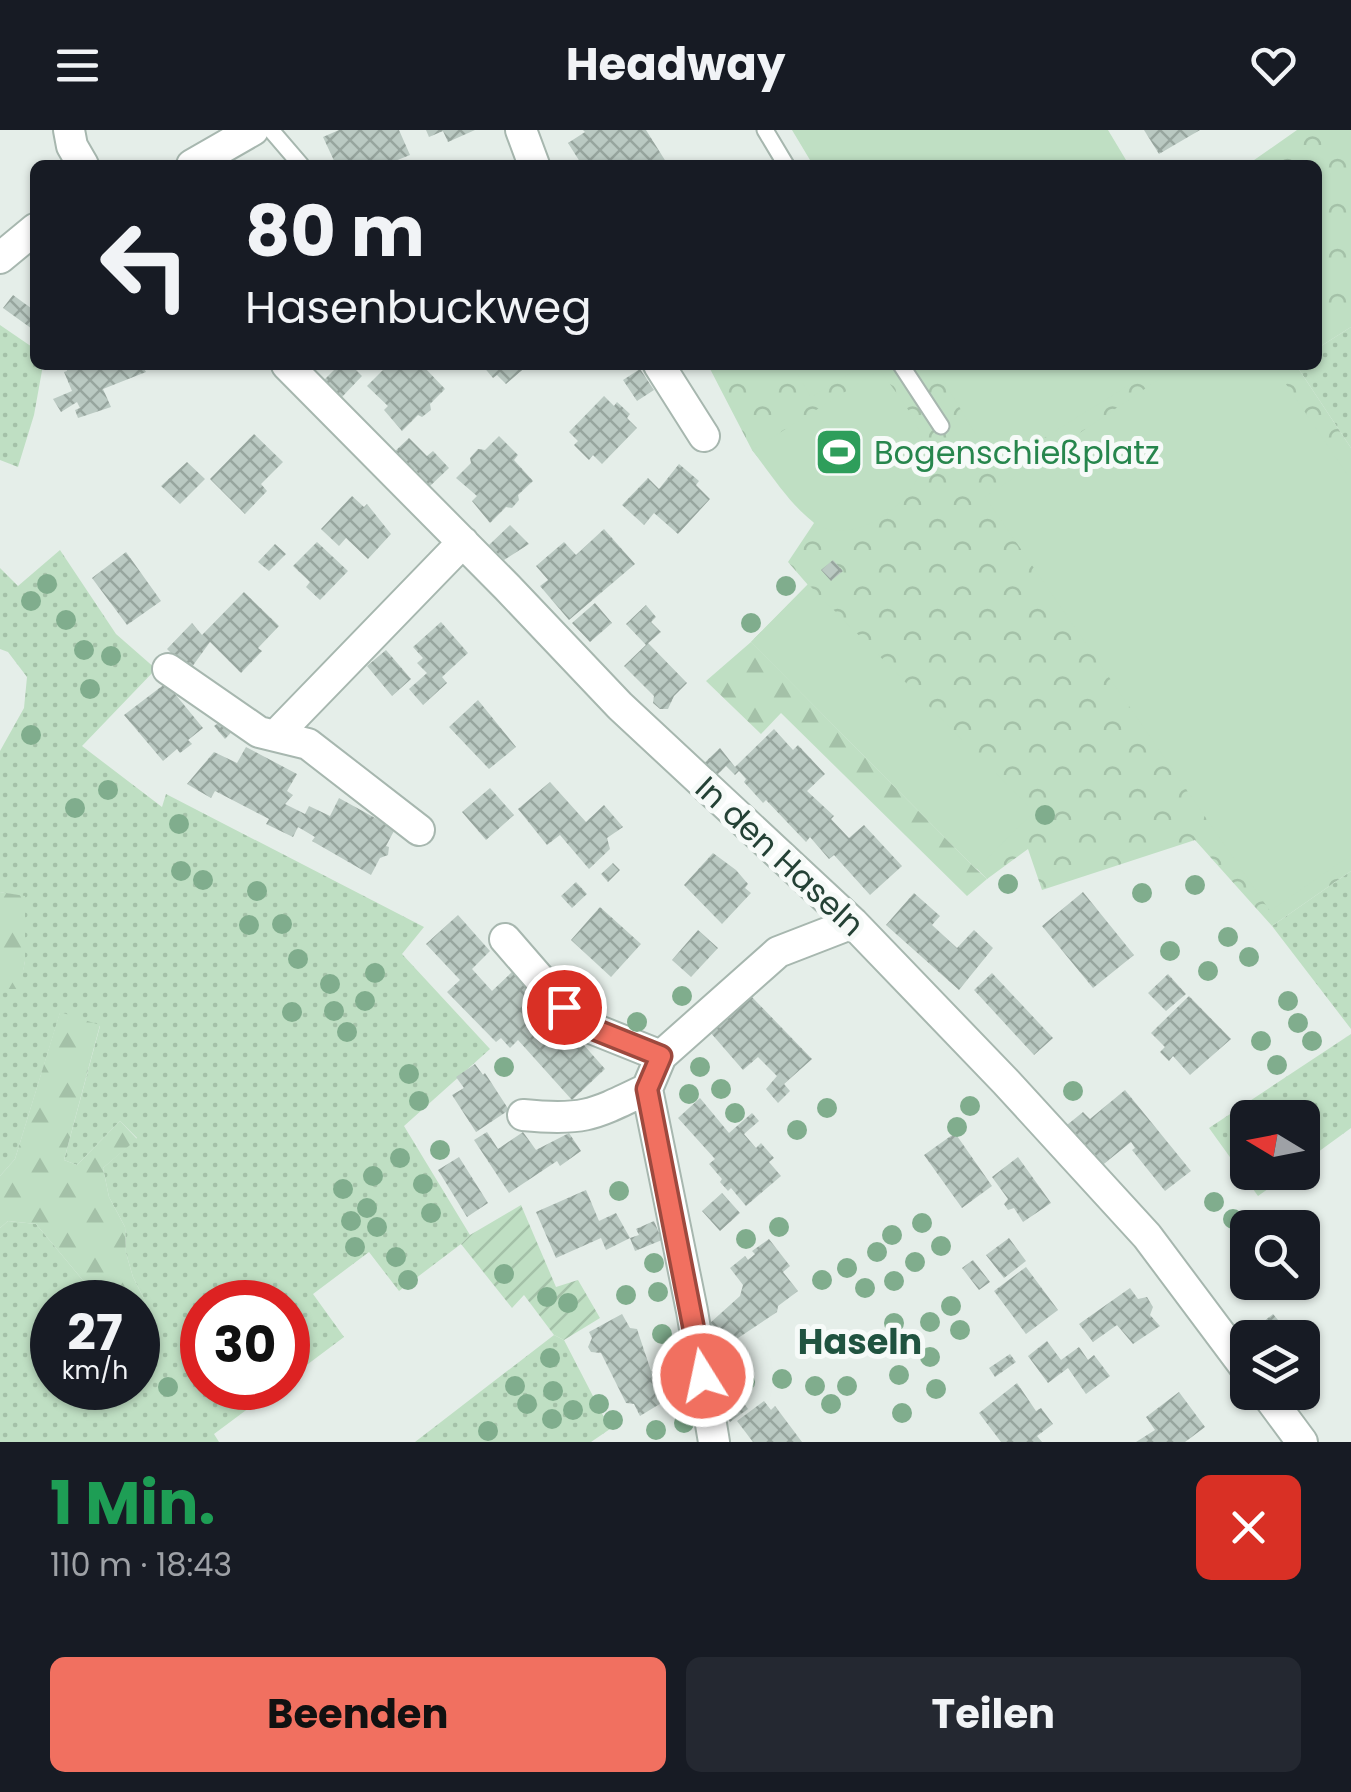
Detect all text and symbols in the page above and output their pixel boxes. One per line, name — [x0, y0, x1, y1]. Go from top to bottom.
text: Headway — [566, 33, 785, 96]
icon: menu — [50, 38, 105, 93]
icon: heart — [1246, 38, 1301, 93]
text: 80 m — [245, 182, 425, 281]
icon: left — [80, 200, 210, 330]
text: Hasenbuckweg — [245, 276, 592, 339]
sports icon: Bogenschießplatz — [813, 426, 865, 478]
place label: Bogenschießplatz — [874, 430, 1160, 475]
street label: In den Haseln — [686, 766, 874, 946]
pin — [522, 965, 607, 1050]
icon: arrive — [537, 980, 592, 1035]
north arrow — [1230, 1100, 1320, 1190]
map controls — [1230, 1100, 1320, 1410]
button: search — [1230, 1210, 1320, 1300]
speed limit sign: 30 — [180, 1280, 310, 1410]
text: 27 — [67, 1297, 123, 1368]
district label: Haseln — [798, 1317, 922, 1366]
button: layers — [1230, 1320, 1320, 1410]
position arrow — [651, 1324, 755, 1428]
text: km/h — [62, 1353, 128, 1388]
text: 1 Min. — [50, 1461, 215, 1545]
button: close — [1196, 1475, 1301, 1580]
text: 110 m · 18:43 — [50, 1542, 232, 1587]
button: Beenden — [50, 1657, 666, 1772]
button: Teilen — [686, 1657, 1301, 1772]

